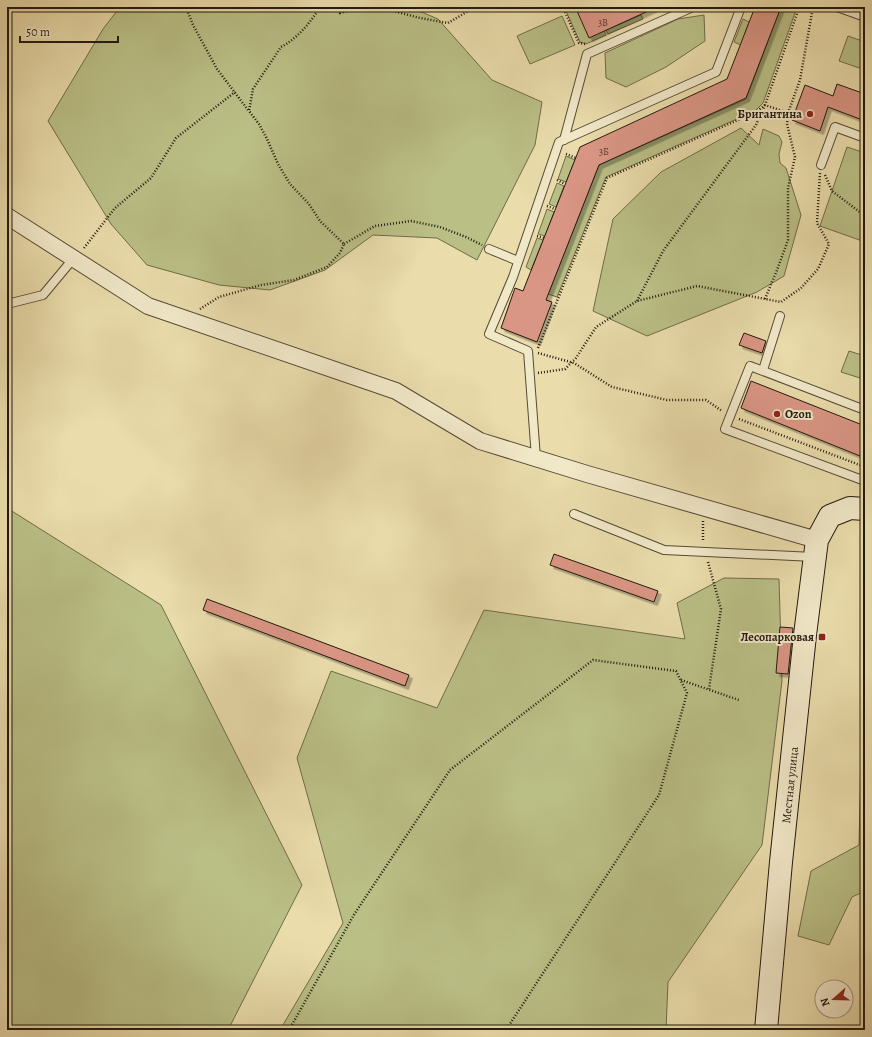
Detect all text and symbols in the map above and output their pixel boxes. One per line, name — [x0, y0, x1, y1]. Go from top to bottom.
house number: 3В — [598, 16, 608, 29]
scale bar — [20, 18, 118, 44]
text: 50 m — [26, 24, 50, 40]
place label: Бригантина — [738, 106, 802, 122]
marker: Бригантина — [805, 109, 815, 119]
house number: 3Б — [599, 145, 609, 158]
place label: Ozon — [785, 406, 812, 422]
marker: Ozon — [772, 409, 782, 419]
place label: Лесопарковая — [741, 629, 814, 645]
marker: Лесопарковая — [817, 632, 827, 642]
street label: Местная улица — [778, 745, 802, 824]
north arrow — [814, 979, 854, 1019]
text: N — [817, 996, 833, 1009]

